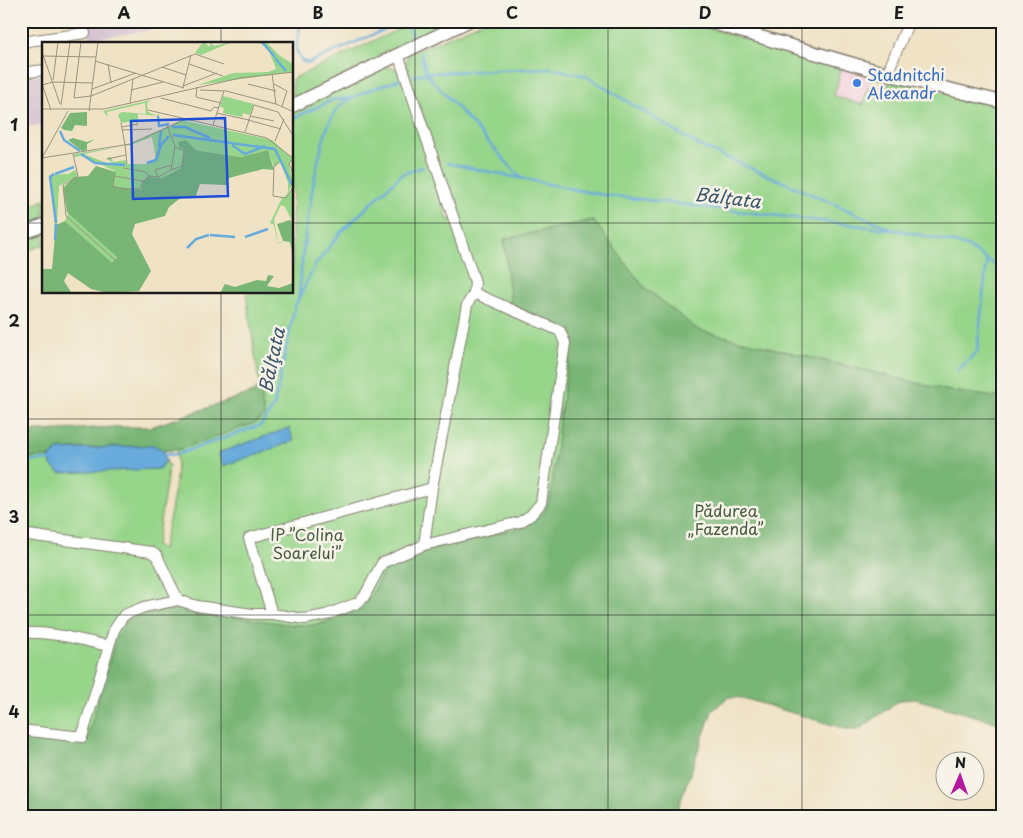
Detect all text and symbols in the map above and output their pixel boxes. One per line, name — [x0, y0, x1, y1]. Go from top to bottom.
text: A — [118, 0, 131, 24]
text: B — [313, 0, 324, 24]
text: C — [506, 0, 518, 24]
text: D — [699, 0, 711, 24]
text: E — [894, 0, 904, 24]
inset map — [42, 42, 294, 294]
place label: Stadnitchi Alexandr — [867, 62, 945, 104]
marker: Stadnitchi Alexandr — [851, 77, 863, 89]
text: 1 — [10, 112, 18, 136]
water label: Bălţata — [694, 180, 763, 214]
text: 2 — [8, 308, 20, 332]
water label: Bălţata — [251, 324, 291, 395]
park label: Pădurea „Fazenda” — [688, 498, 764, 540]
text: 3 — [9, 504, 19, 528]
park label: IP ”Colina Soarelui” — [270, 522, 344, 564]
text: 4 — [9, 699, 20, 723]
north arrow — [936, 750, 986, 800]
text: N — [955, 752, 966, 773]

